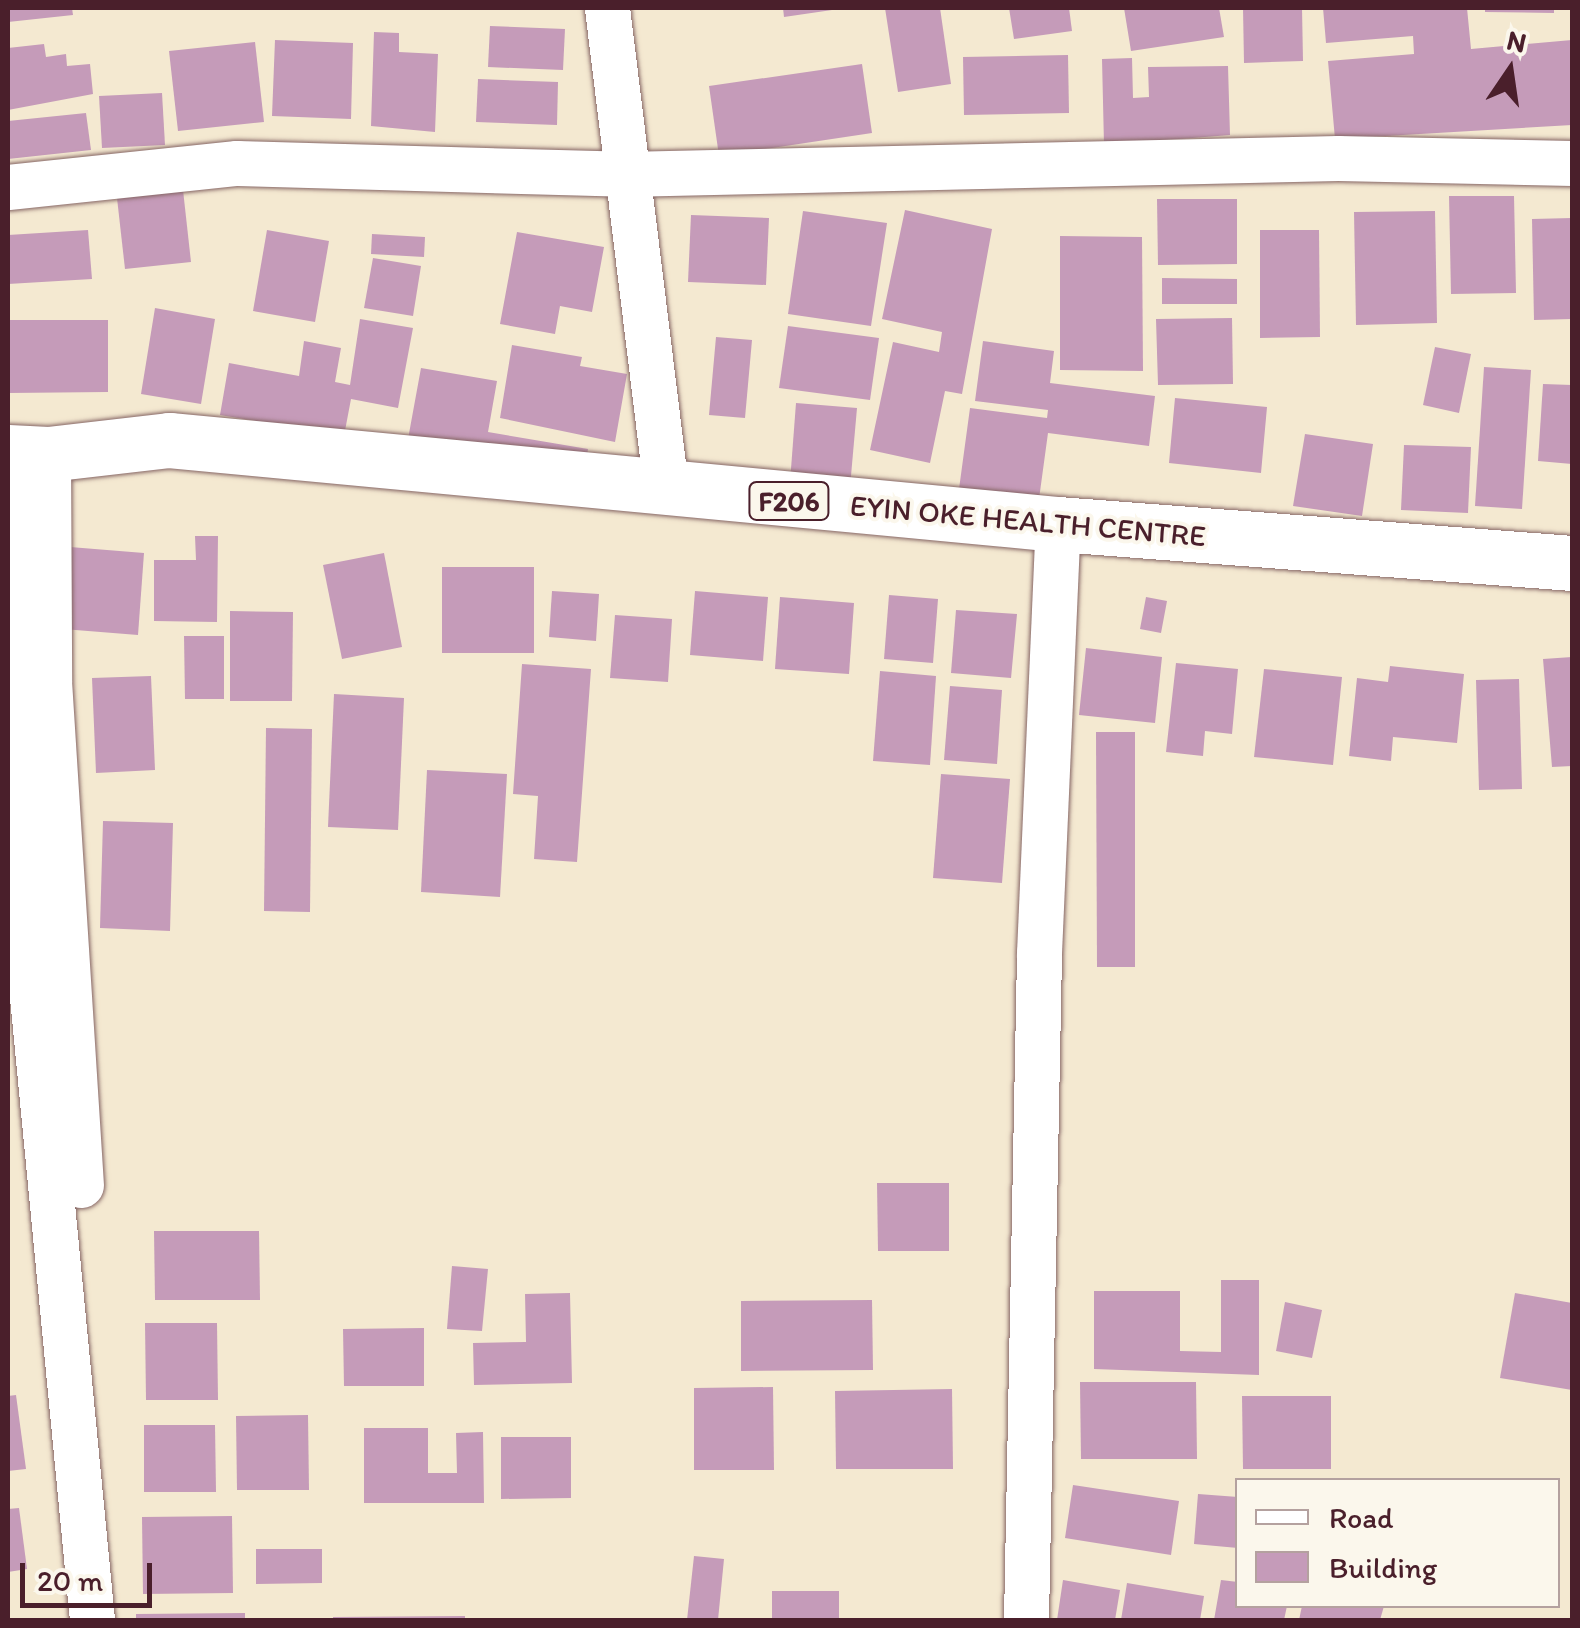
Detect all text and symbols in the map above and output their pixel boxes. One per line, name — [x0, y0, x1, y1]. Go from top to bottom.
north arrow — [1460, 20, 1560, 120]
text: N — [1504, 22, 1530, 59]
road number: F206 — [746, 478, 832, 524]
street label: EYIN OKE HEALTH CENTRE — [849, 488, 1207, 554]
legend — [1235, 1478, 1560, 1608]
text: Road — [1329, 1499, 1394, 1536]
scale bar — [25, 1543, 158, 1605]
text: Building — [1329, 1549, 1437, 1586]
text: 20 m — [37, 1562, 103, 1599]

